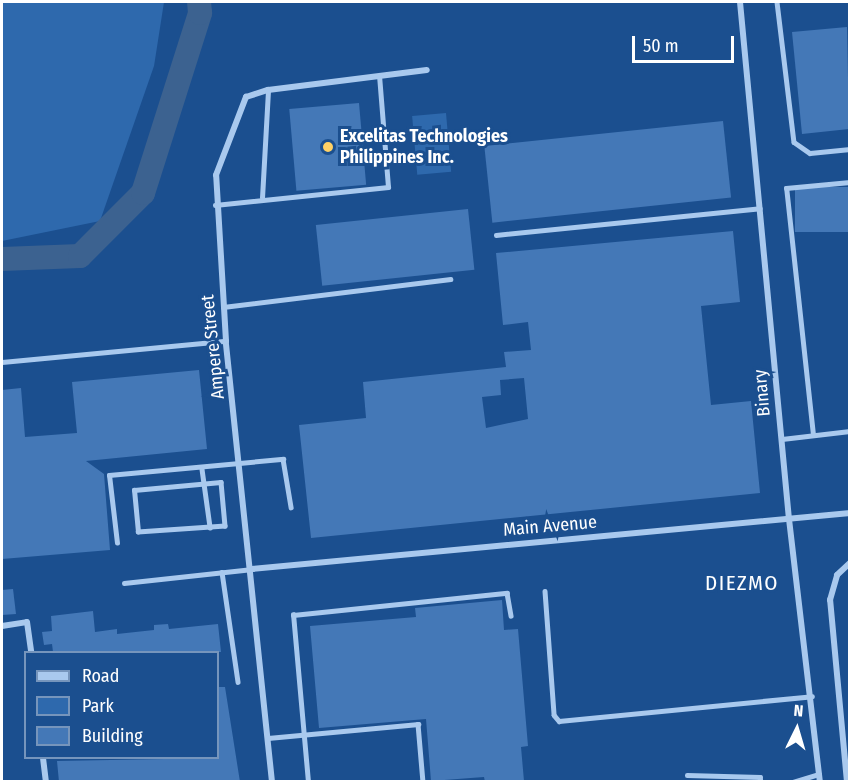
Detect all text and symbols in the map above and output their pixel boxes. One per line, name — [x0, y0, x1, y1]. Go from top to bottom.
scale bar — [635, 24, 737, 62]
text: 50 m — [643, 35, 679, 57]
place label: Excelitas Technologies Philippines Inc. — [340, 126, 508, 168]
marker: Excelitas Technologies Philippines Inc. — [321, 140, 335, 154]
street label: Ampere Street — [197, 294, 229, 400]
street label: Binary — [749, 369, 775, 417]
street label: Main Avenue — [502, 511, 598, 541]
district label: DIEZMO — [705, 570, 779, 596]
legend — [24, 651, 219, 759]
text: Road — [82, 665, 119, 687]
text: Park — [82, 695, 114, 717]
north arrow — [767, 699, 827, 759]
text: N — [793, 701, 804, 720]
text: Building — [82, 725, 143, 747]

